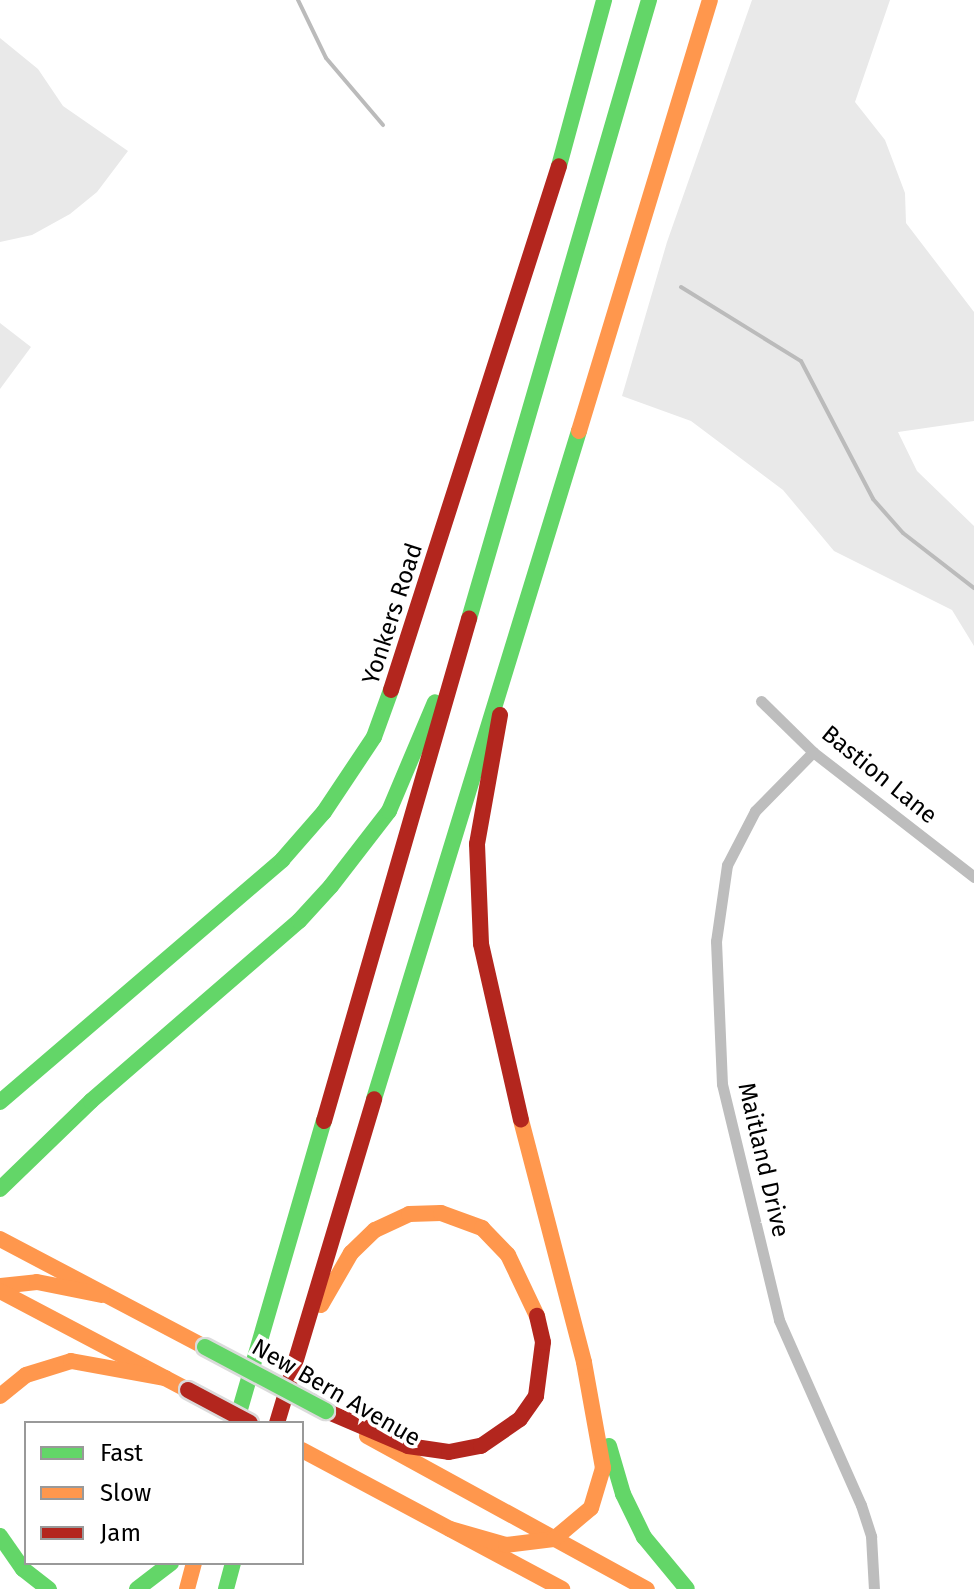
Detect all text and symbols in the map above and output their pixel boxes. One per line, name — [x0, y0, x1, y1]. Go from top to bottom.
street label: Yonkers Road — [357, 540, 429, 688]
street label: Bastion Lane — [815, 720, 943, 830]
street label: Maitland Drive — [731, 1080, 795, 1240]
street label: New Bern Avenue — [247, 1333, 425, 1453]
legend — [24, 1421, 304, 1565]
text: Fast — [100, 1439, 143, 1467]
text: Slow — [100, 1479, 151, 1507]
text: Jam — [100, 1519, 141, 1547]

